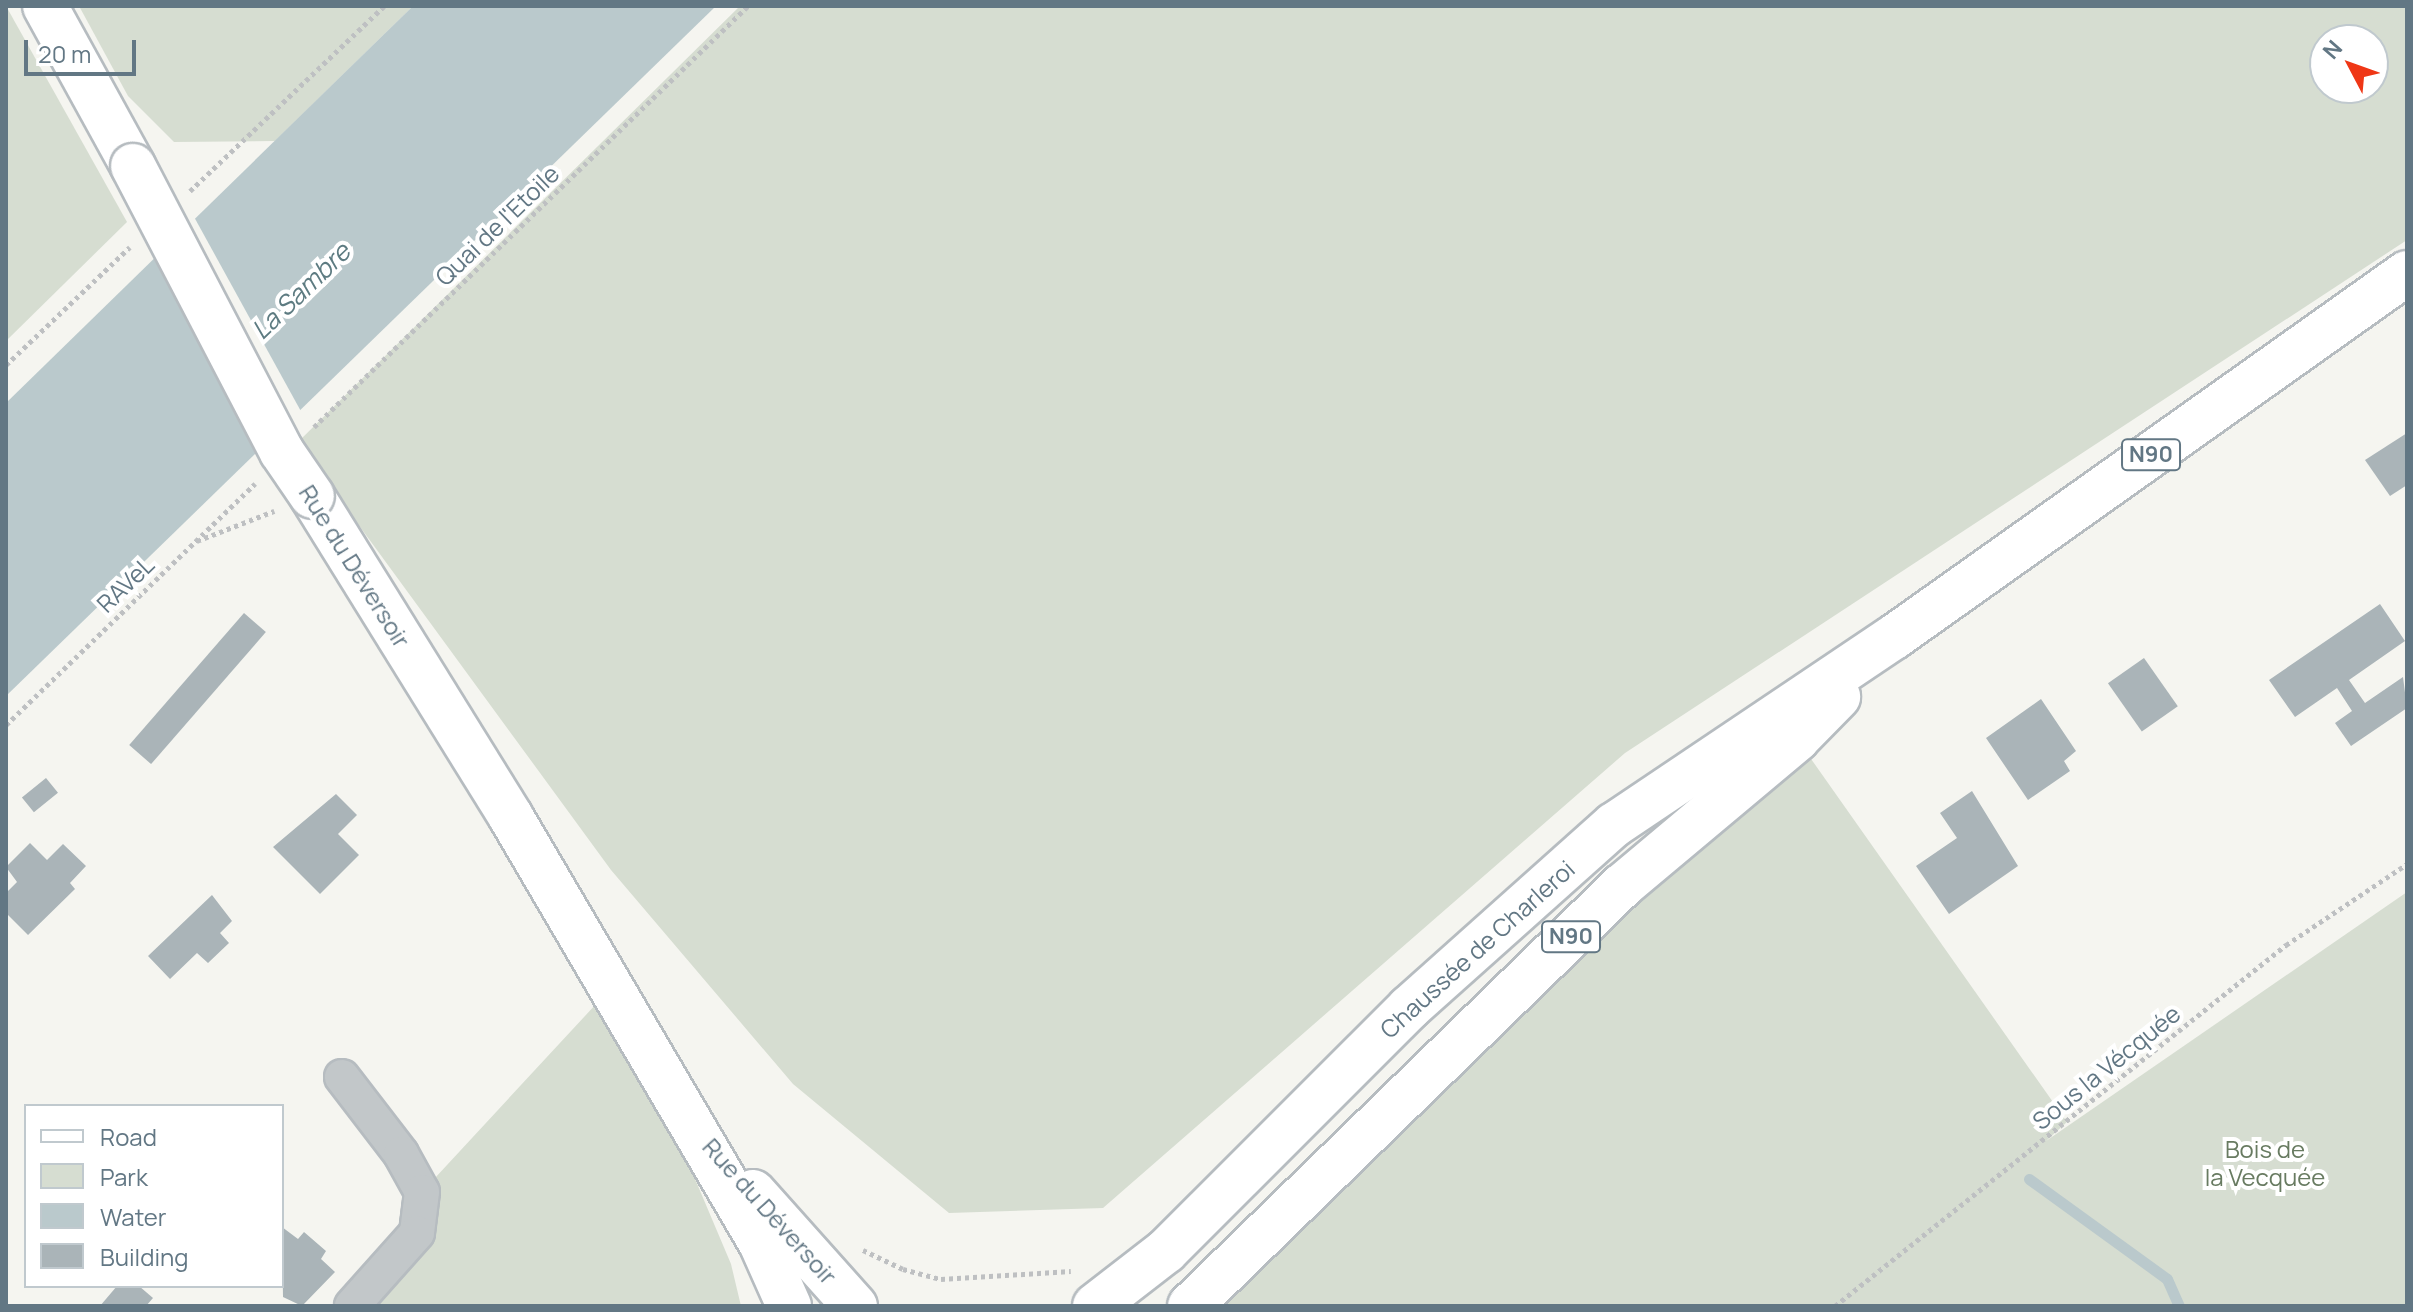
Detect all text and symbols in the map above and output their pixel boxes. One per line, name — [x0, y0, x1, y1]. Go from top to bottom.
scale bar — [28, 24, 140, 74]
north arrow — [2309, 24, 2389, 104]
text: N — [2316, 34, 2349, 65]
text: 20 m — [38, 37, 91, 70]
street label: Quai de l'Etoile — [429, 159, 565, 291]
water label: La Sambre — [245, 236, 357, 346]
road number: N90 — [2121, 437, 2181, 473]
street label: Rue du Déversoir — [293, 479, 417, 653]
street label: RAVeL — [91, 550, 159, 618]
street label: Chaussée de Charleroi — [1374, 854, 1580, 1044]
road number: N90 — [1541, 919, 1601, 955]
street label: Sous la Vécquée — [2026, 999, 2186, 1135]
legend — [24, 1104, 284, 1288]
text: Road — [100, 1120, 157, 1153]
street label: Rue du Déversoir — [697, 1132, 843, 1290]
park label: Bois de la Vecquée — [2205, 1135, 2325, 1191]
text: Park — [100, 1160, 148, 1193]
text: Water — [100, 1200, 167, 1233]
text: Building — [100, 1240, 188, 1273]

